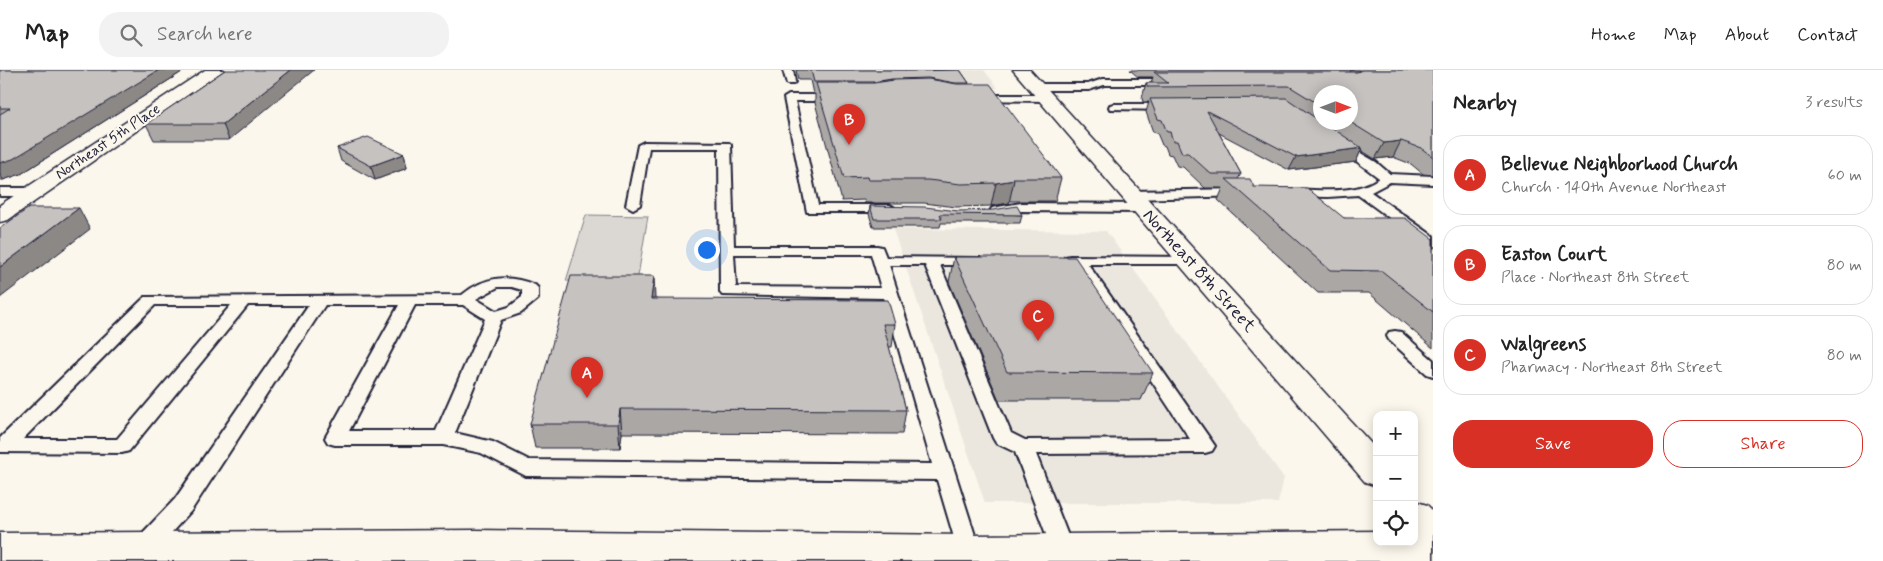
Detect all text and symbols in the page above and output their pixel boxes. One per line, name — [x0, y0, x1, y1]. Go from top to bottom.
search box — [99, 12, 449, 57]
text: Map — [25, 19, 69, 50]
icon: search — [117, 21, 145, 49]
text: Search here — [157, 22, 253, 47]
text: Home — [1591, 23, 1636, 47]
text: Map — [1664, 23, 1697, 47]
text: About — [1725, 23, 1769, 47]
text: Contact — [1797, 23, 1858, 47]
north arrow — [1313, 85, 1358, 130]
text: Nearby — [1453, 89, 1517, 117]
text: 3 results — [1805, 92, 1863, 113]
street label: Northeast 5th Place — [52, 99, 165, 185]
pin: B — [833, 104, 865, 145]
text: Bellevue Neighborhood Church — [1501, 152, 1738, 177]
text: A — [1465, 165, 1475, 186]
text: 60 m — [1828, 165, 1862, 186]
text: Church · 140th Avenue Northeast — [1501, 177, 1726, 198]
street label: Northeast 8th Street — [1137, 204, 1261, 338]
your location — [694, 237, 720, 263]
text: Easton Court — [1501, 242, 1607, 267]
text: B — [1465, 255, 1475, 276]
text: 80 m — [1827, 255, 1862, 276]
text: Place · Northeast 8th Street — [1501, 267, 1689, 288]
pin: C — [1022, 300, 1054, 341]
text: Walgreens — [1501, 332, 1586, 357]
text: C — [1464, 345, 1476, 366]
text: 80 m — [1827, 345, 1862, 366]
pin: A — [571, 357, 603, 398]
text: Pharmacy · Northeast 8th Street — [1501, 357, 1723, 378]
map controls — [1373, 411, 1418, 546]
button: + — [1373, 411, 1418, 456]
button: Save — [1453, 420, 1653, 468]
button: Share — [1663, 420, 1863, 468]
button: − — [1373, 456, 1418, 501]
button: locate — [1373, 501, 1418, 546]

